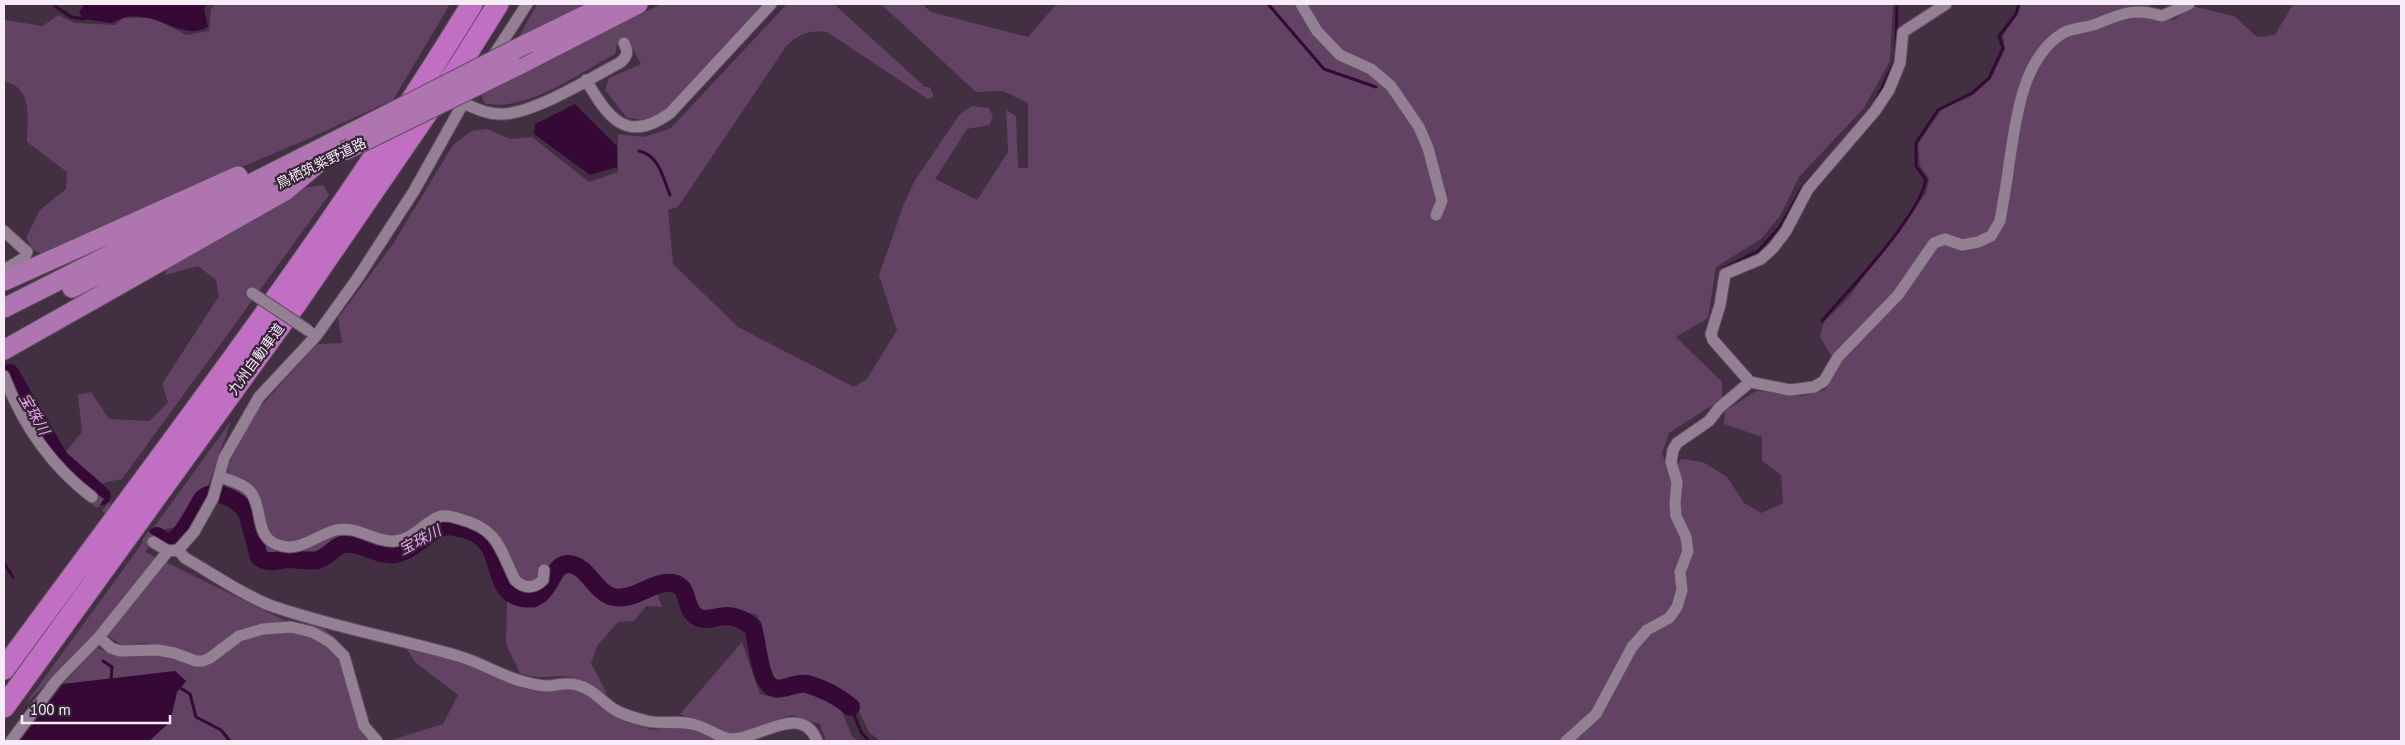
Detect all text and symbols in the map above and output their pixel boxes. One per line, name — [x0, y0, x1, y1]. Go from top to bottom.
street label: 鳥栖筑紫野道路 — [273, 133, 369, 193]
street label: 九州自動車道 — [224, 320, 288, 398]
water label: 宝珠川 — [15, 390, 55, 440]
water label: 宝珠川 — [395, 520, 446, 559]
scale bar — [22, 692, 170, 724]
text: 100 m — [30, 700, 71, 719]

